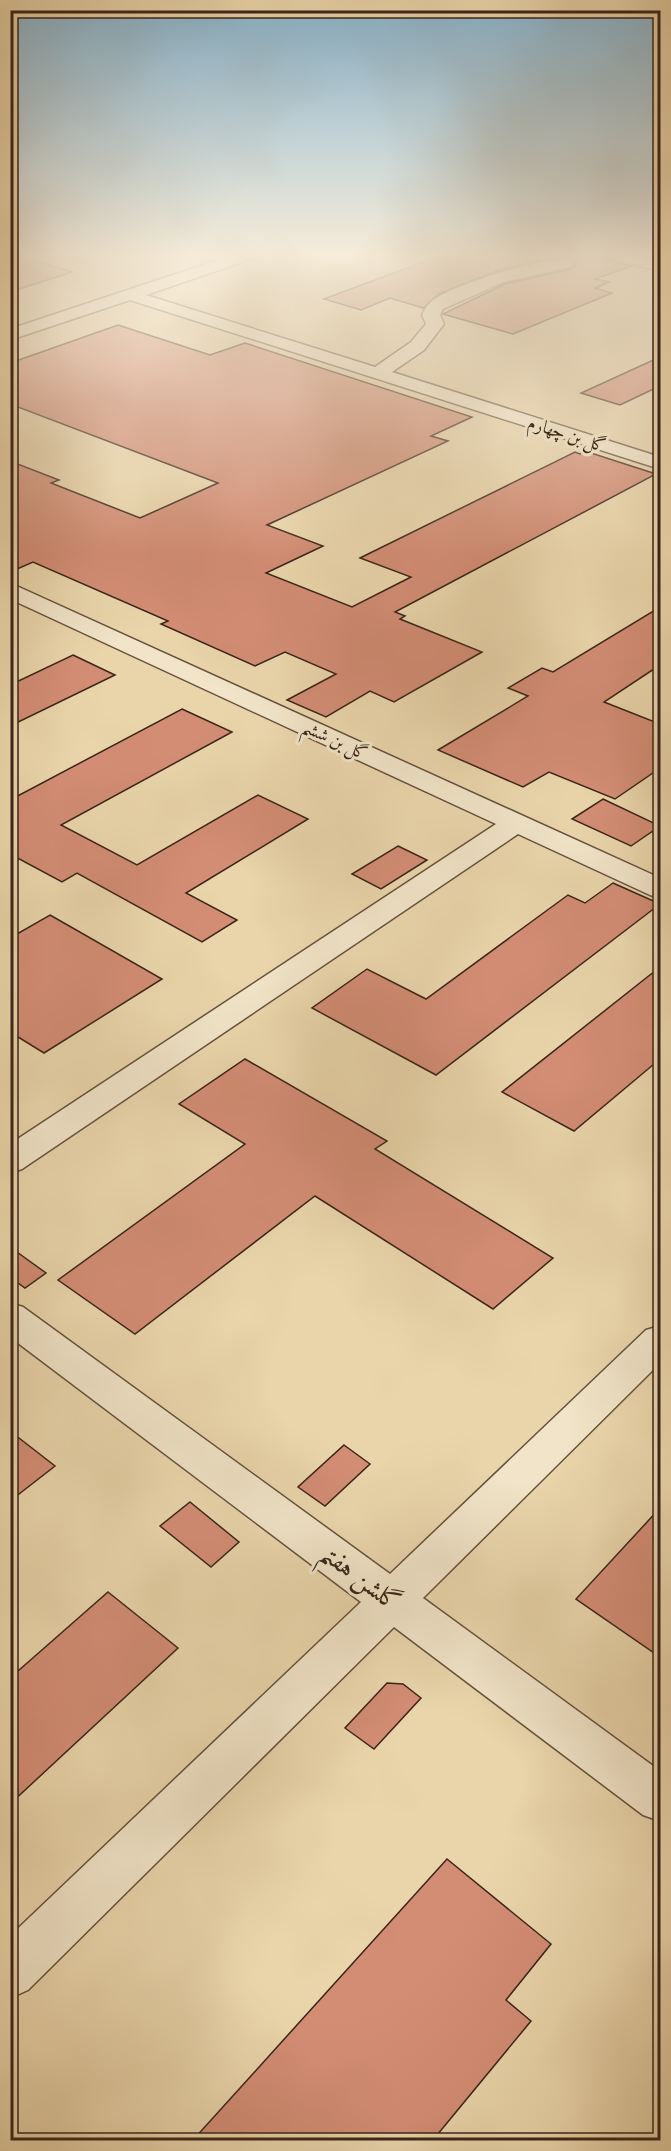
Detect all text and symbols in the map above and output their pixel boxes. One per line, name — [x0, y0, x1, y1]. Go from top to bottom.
street label: گل بن چهارم — [524, 411, 609, 462]
street label: گل بن ششم — [296, 715, 371, 771]
street label: گلشن هفتم — [308, 1537, 407, 1626]

